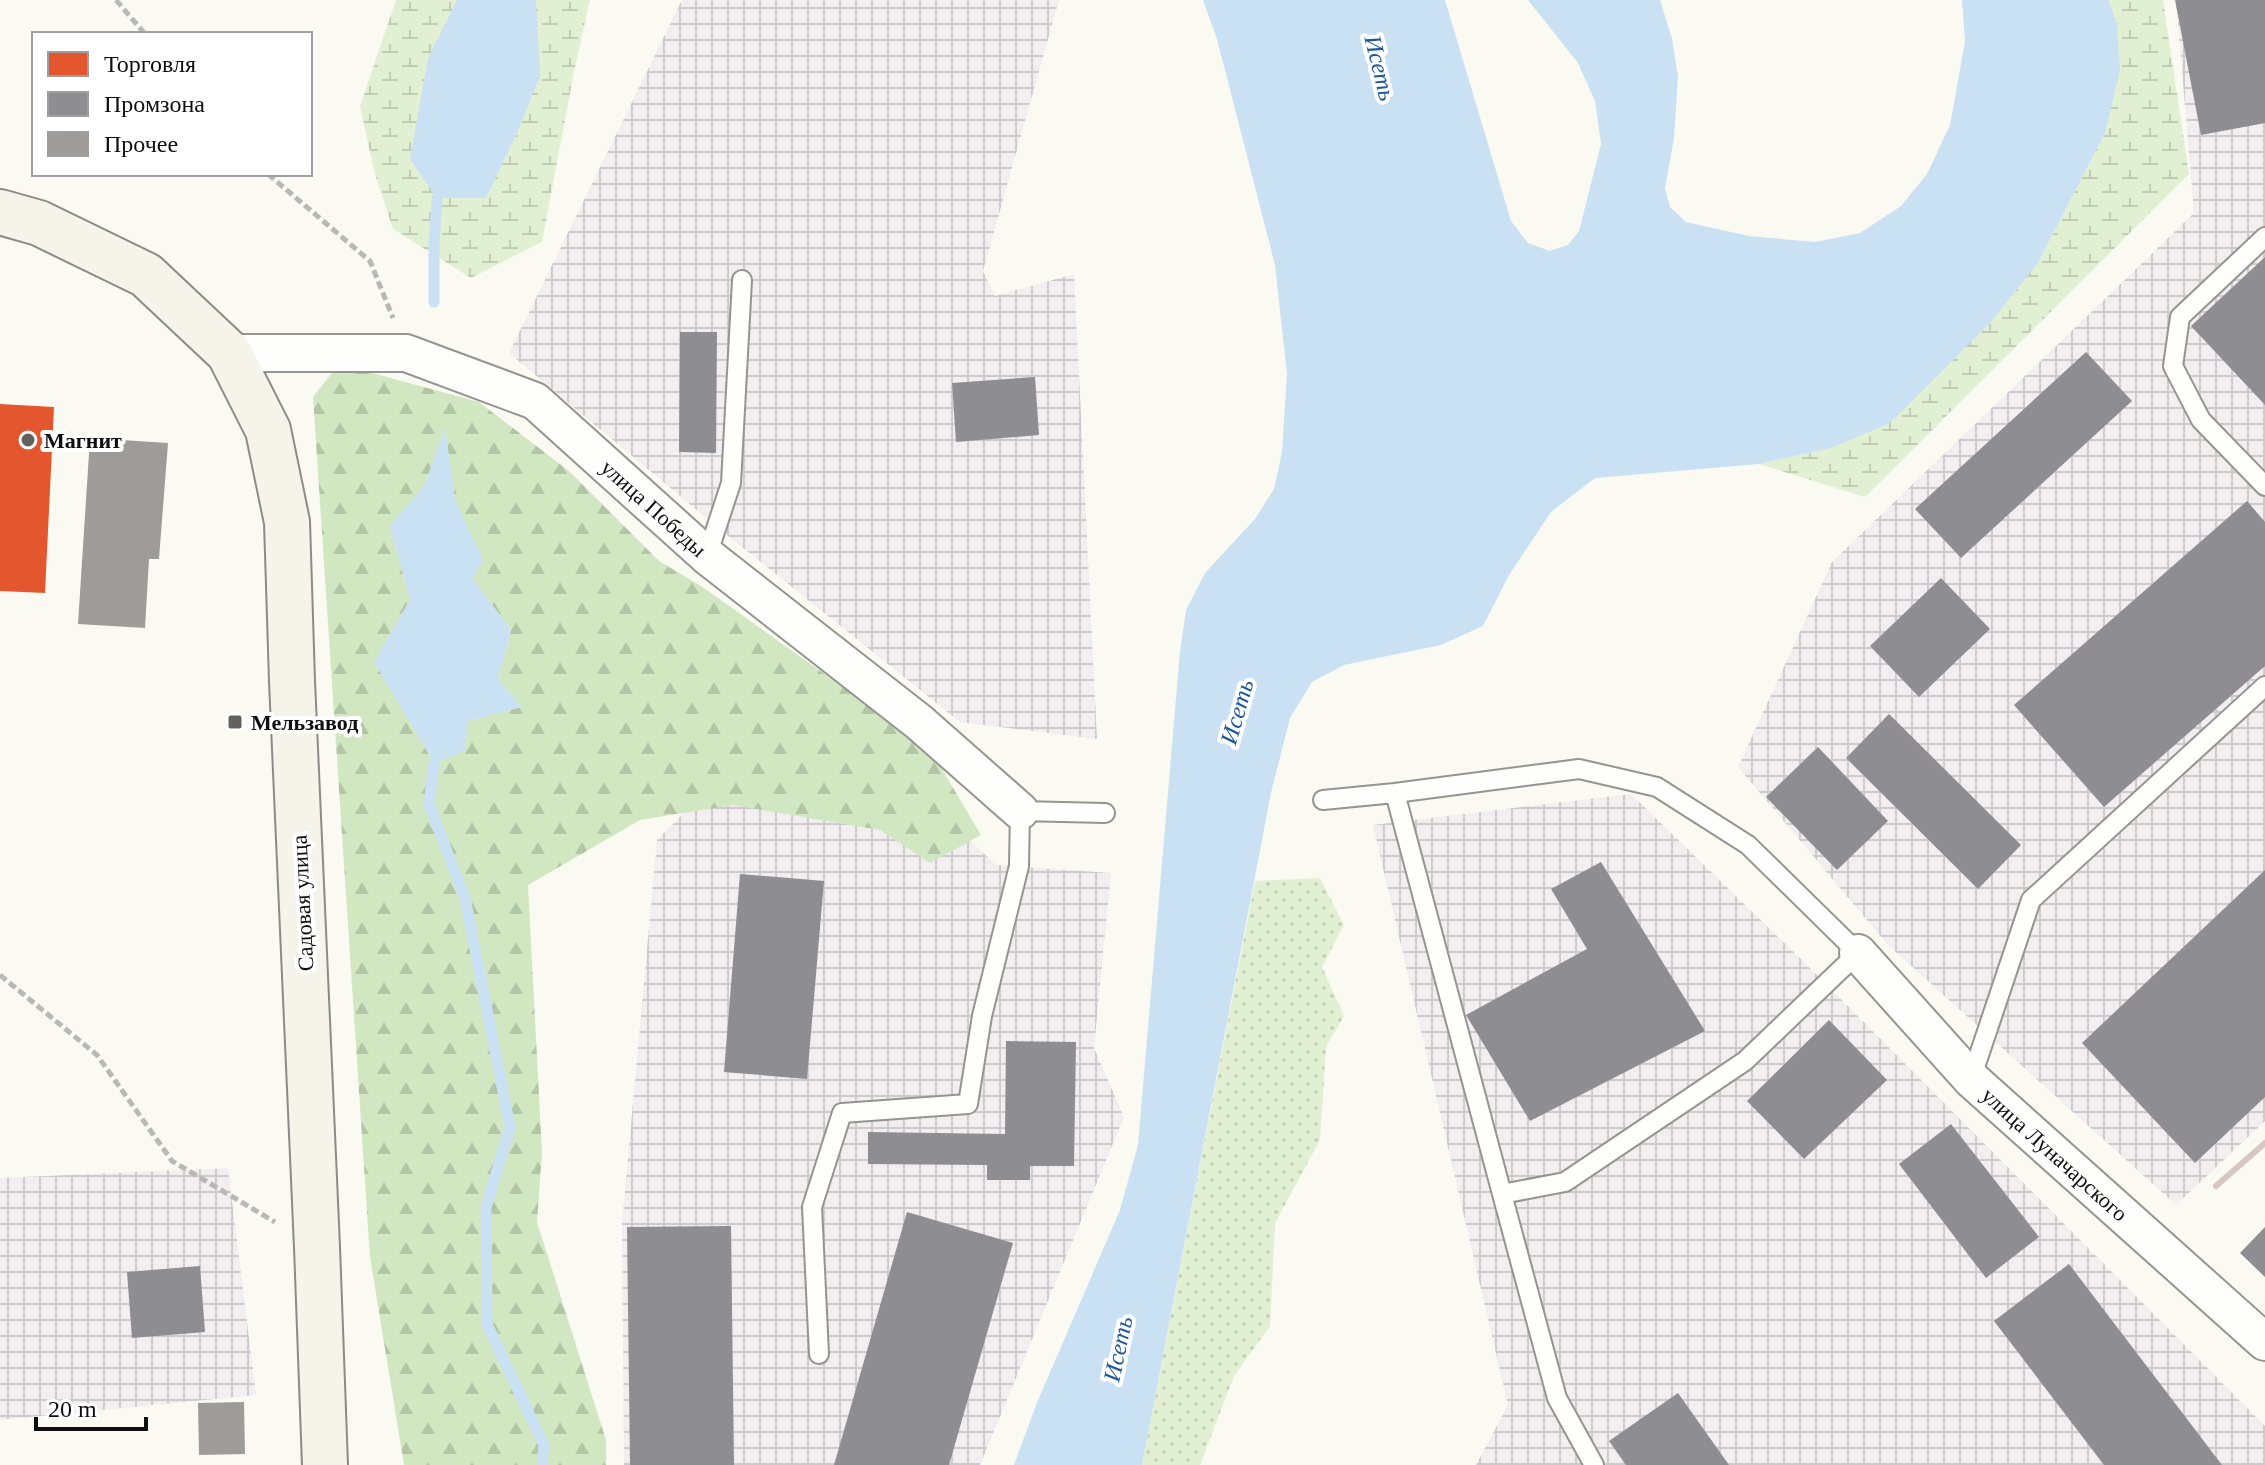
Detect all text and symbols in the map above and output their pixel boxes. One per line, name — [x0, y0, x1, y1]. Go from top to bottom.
legend — [32, 32, 312, 176]
water label: Исеть — [1359, 32, 1401, 103]
text: Торговля — [104, 51, 196, 77]
text: Промзона — [104, 91, 205, 117]
text: Прочее — [104, 131, 178, 157]
place label: Магнит — [44, 428, 122, 453]
marker: Магнит — [19, 431, 37, 449]
street label: улица Победы — [596, 455, 712, 562]
water label: Исеть — [1215, 676, 1259, 748]
place label: Мельзавод — [251, 710, 358, 735]
marker: Мельзавод — [226, 713, 244, 731]
street label: Садовая улица — [286, 834, 319, 972]
street label: улица Луначарского — [1977, 1082, 2133, 1226]
water label: Исеть — [1098, 1314, 1138, 1385]
scale bar — [36, 1381, 146, 1431]
text: 20 m — [48, 1396, 97, 1422]

